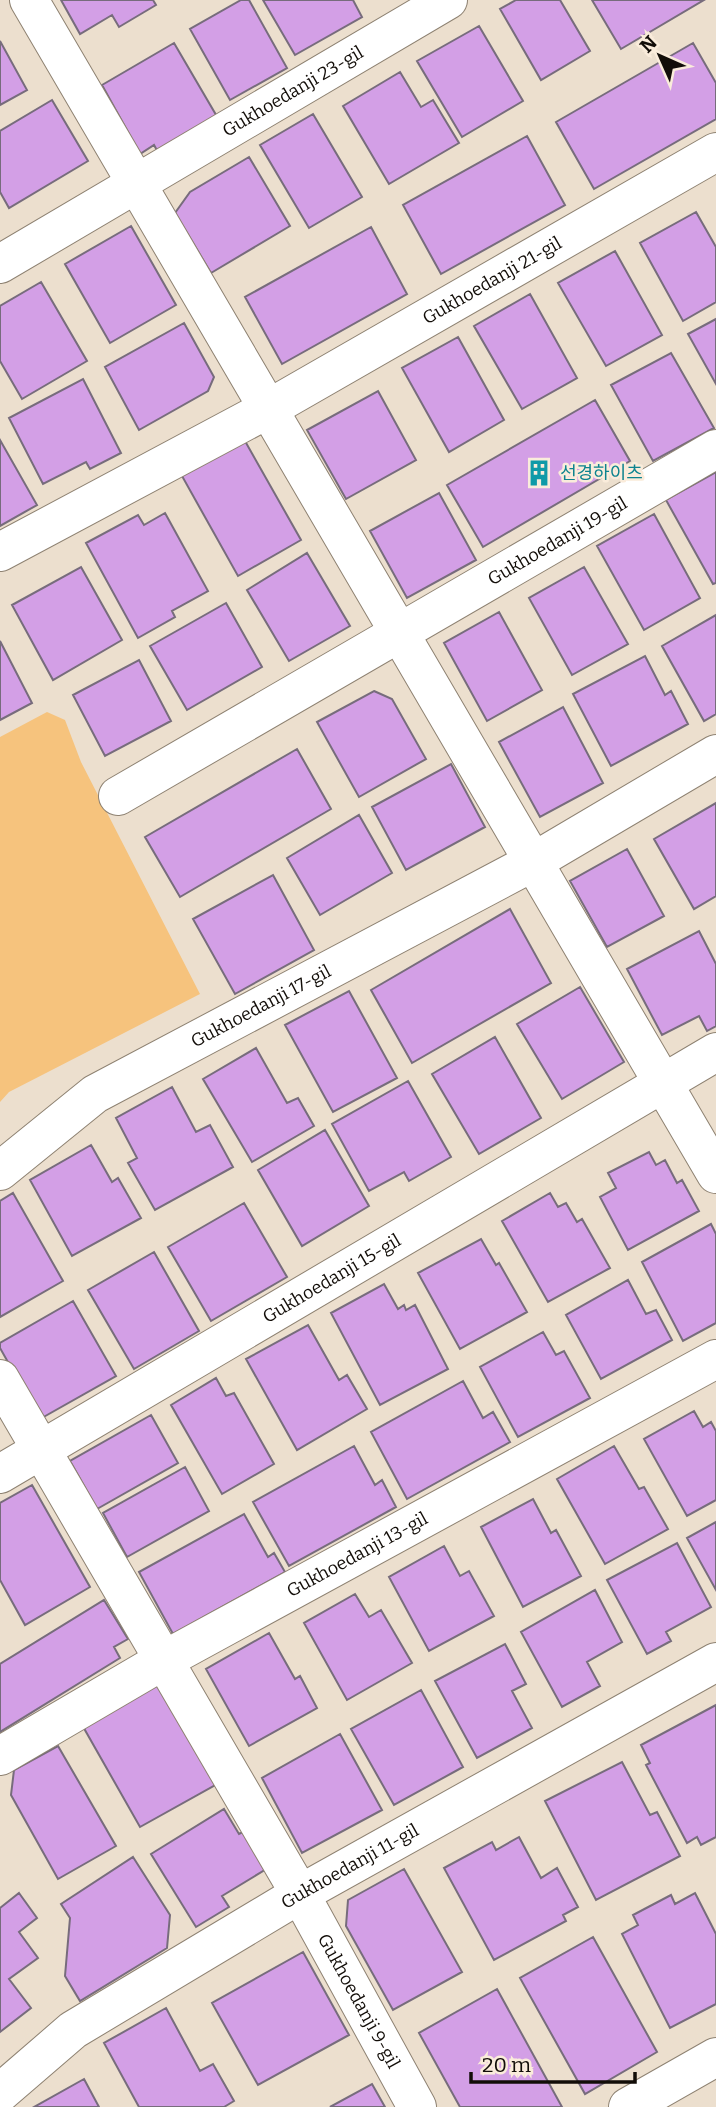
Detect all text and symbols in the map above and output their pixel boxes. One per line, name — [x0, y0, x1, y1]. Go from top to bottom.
north arrow — [625, 21, 695, 91]
text: N — [635, 31, 662, 58]
street label: Gukhoedanji 23-gil — [218, 41, 367, 141]
street label: Gukhoedanji 21-gil — [418, 232, 566, 329]
building icon: 선경하이츠 — [524, 458, 554, 488]
place label: 선경하이츠 — [560, 462, 643, 484]
street label: Gukhoedanji 19-gil — [484, 492, 631, 590]
street label: Gukhoedanji 17-gil — [187, 960, 335, 1052]
street label: Gukhoedanji 15-gil — [259, 1229, 405, 1328]
street label: Gukhoedanji 13-gil — [283, 1507, 431, 1602]
street label: Gukhoedanji 11-gil — [277, 1819, 423, 1914]
street label: Gukhoedanji 9-gil — [313, 1930, 405, 2072]
scale bar — [471, 2040, 636, 2084]
text: 20 m — [482, 2052, 531, 2078]

